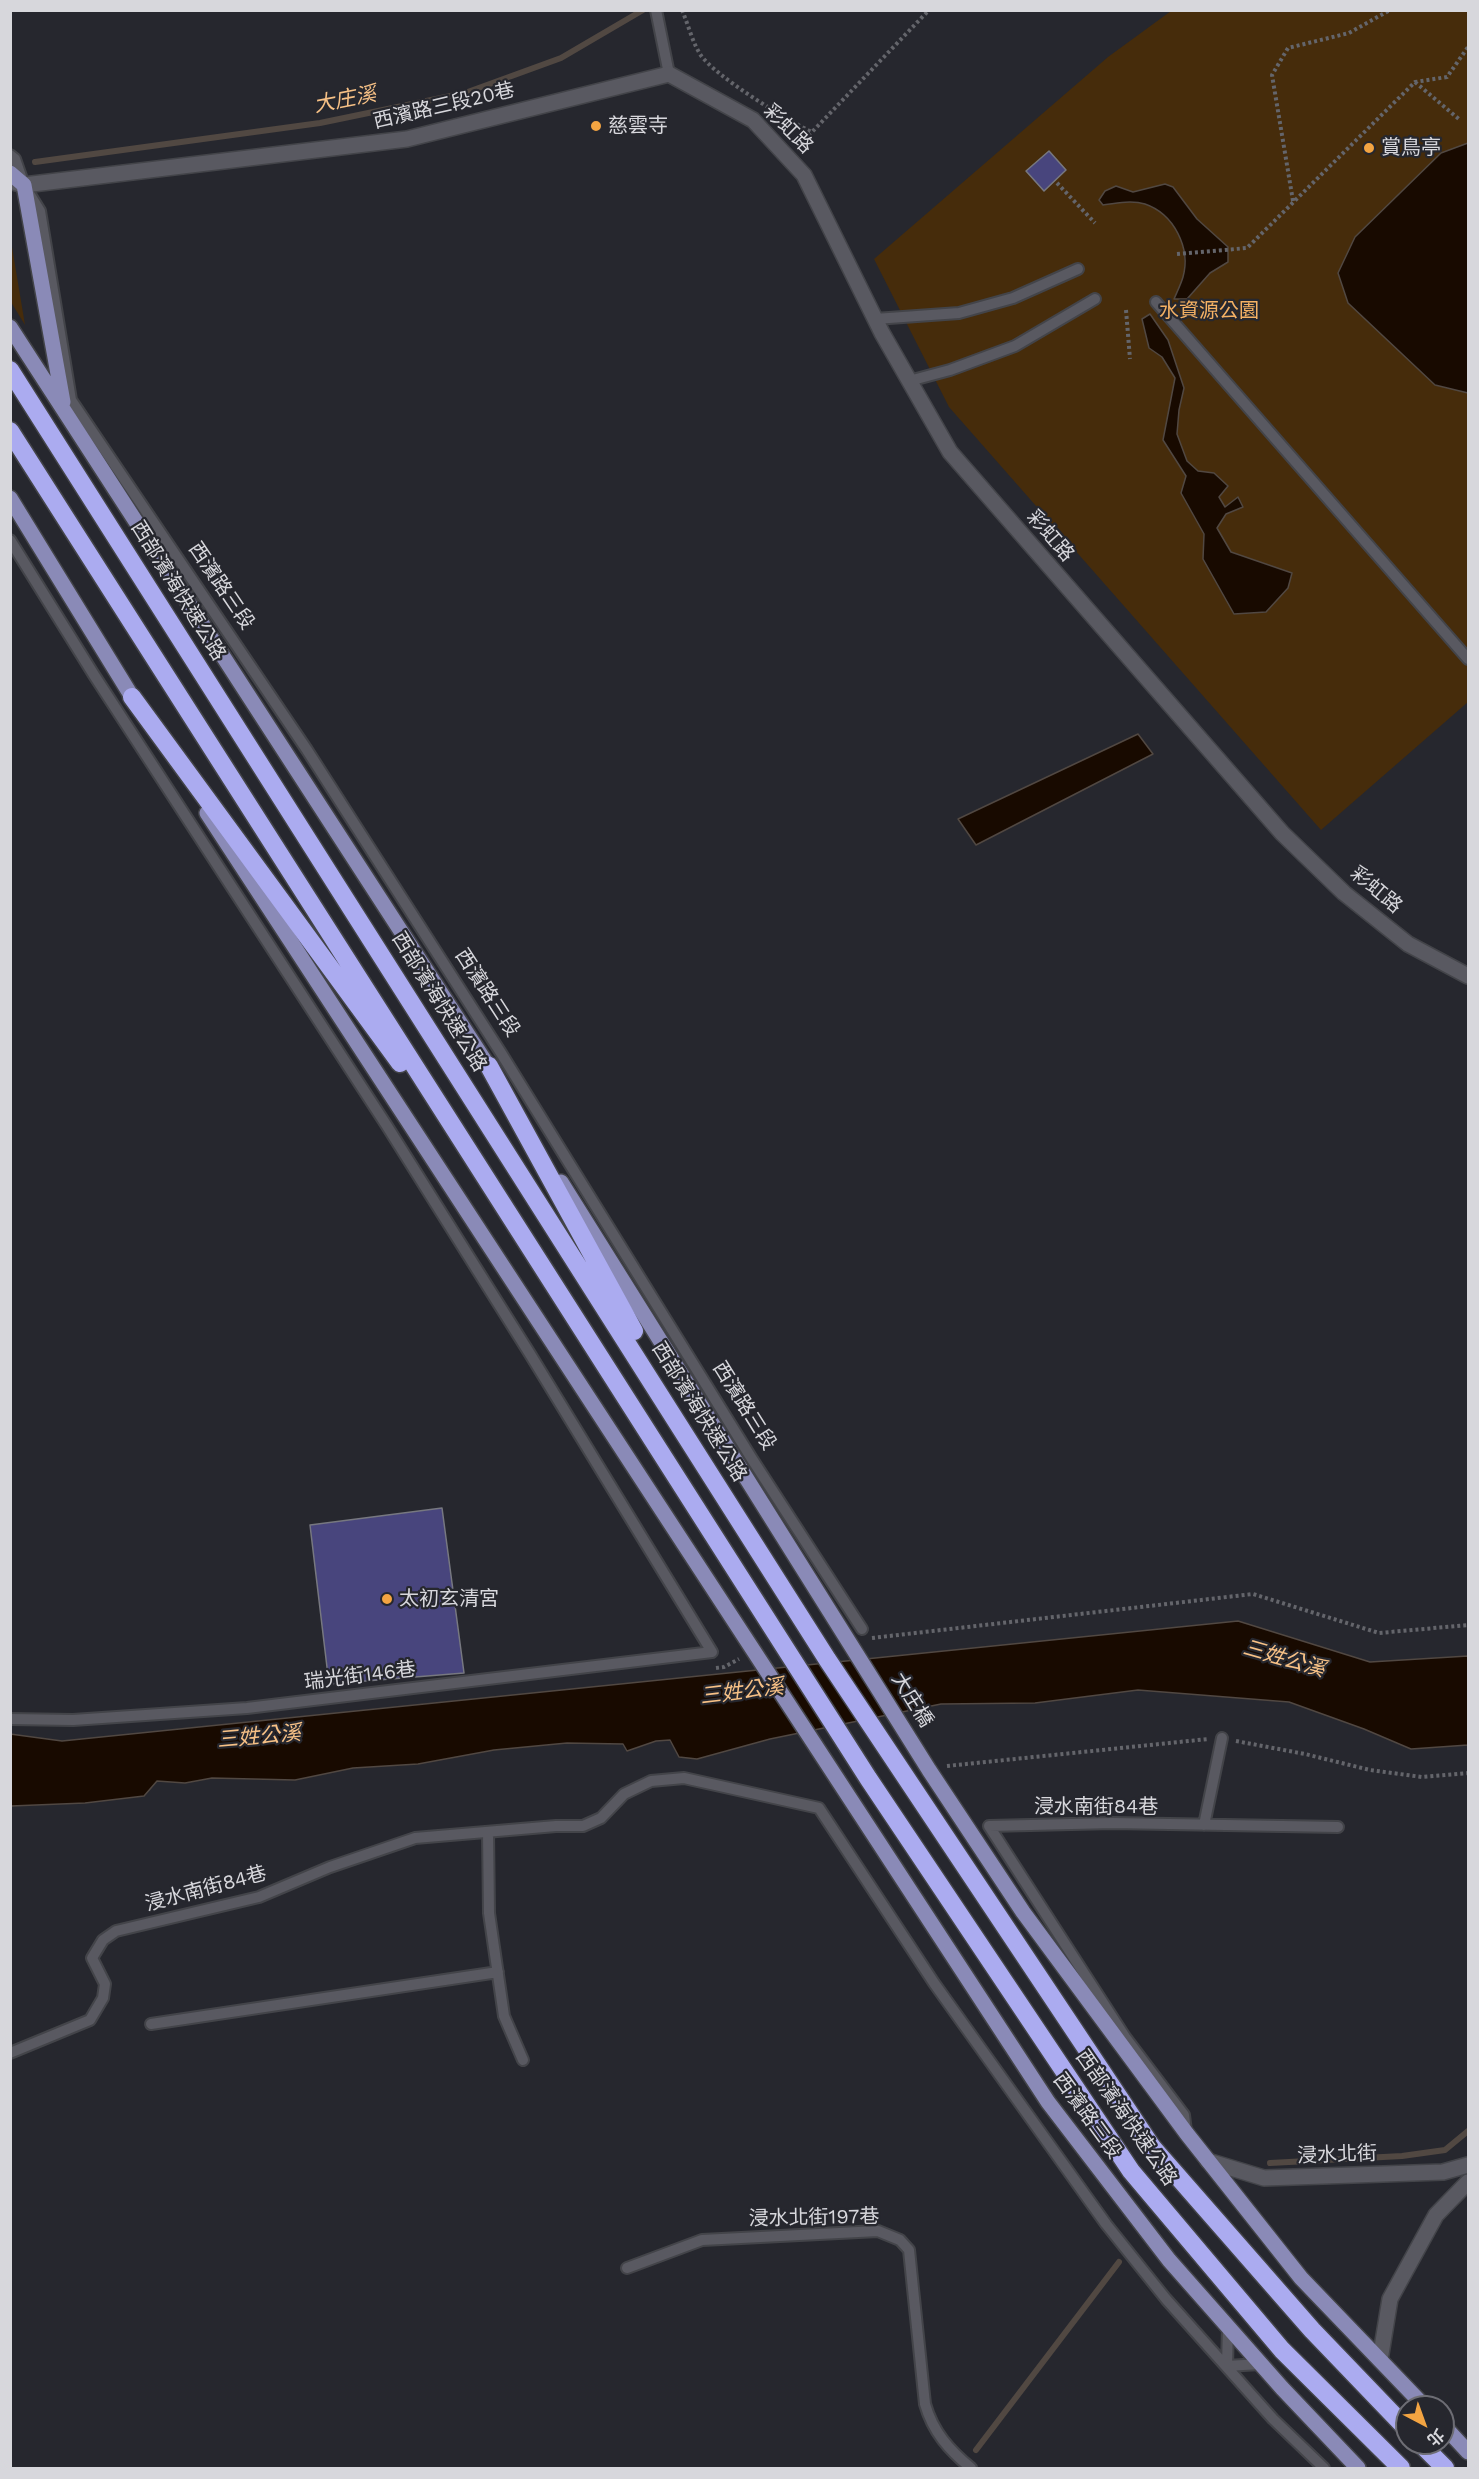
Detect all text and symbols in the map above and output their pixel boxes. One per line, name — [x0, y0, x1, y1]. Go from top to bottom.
street label: 西濱路三段20巷 — [371, 78, 517, 134]
water label: 大庄溪 — [312, 82, 378, 118]
street label: 彩虹路 — [758, 99, 818, 159]
place label: 慈雲寺 — [608, 114, 668, 138]
marker: 慈雲寺 — [589, 119, 603, 133]
place label: 賞鳥亭 — [1381, 136, 1441, 160]
marker: 賞鳥亭 — [1362, 141, 1376, 155]
park label: 水資源公園 — [1159, 299, 1259, 323]
street label: 彩虹路 — [1021, 505, 1079, 567]
street label: 西部濱海快速公路 — [125, 517, 231, 665]
street label: 西濱路三段 — [183, 538, 259, 634]
street label: 彩虹路 — [1345, 862, 1407, 918]
street label: 西部濱海快速公路 — [386, 928, 492, 1076]
street label: 西濱路三段 — [450, 945, 524, 1041]
street label: 西部濱海快速公路 — [646, 1338, 752, 1486]
street label: 西濱路三段 — [707, 1357, 781, 1455]
place label: 太初玄清宮 — [399, 1587, 499, 1611]
marker: 太初玄清宮 — [380, 1592, 394, 1606]
water label: 三姓公溪 — [1240, 1635, 1328, 1683]
street label: 瑞光街146巷 — [303, 1657, 417, 1695]
street label: 大庄橋 — [886, 1668, 938, 1732]
water label: 三姓公溪 — [699, 1674, 785, 1710]
water label: 三姓公溪 — [216, 1721, 302, 1753]
street label: 浸水南街84巷 — [1034, 1795, 1158, 1819]
street label: 浸水南街84巷 — [143, 1861, 269, 1917]
street label: 西部濱海快速公路 — [1070, 2046, 1182, 2190]
street label: 西濱路三段 — [1048, 2068, 1126, 2164]
street label: 浸水北街 — [1297, 2142, 1377, 2168]
street label: 浸水北街197巷 — [748, 2205, 880, 2231]
north arrow — [1395, 2395, 1455, 2455]
text: 北 — [1424, 2425, 1448, 2450]

